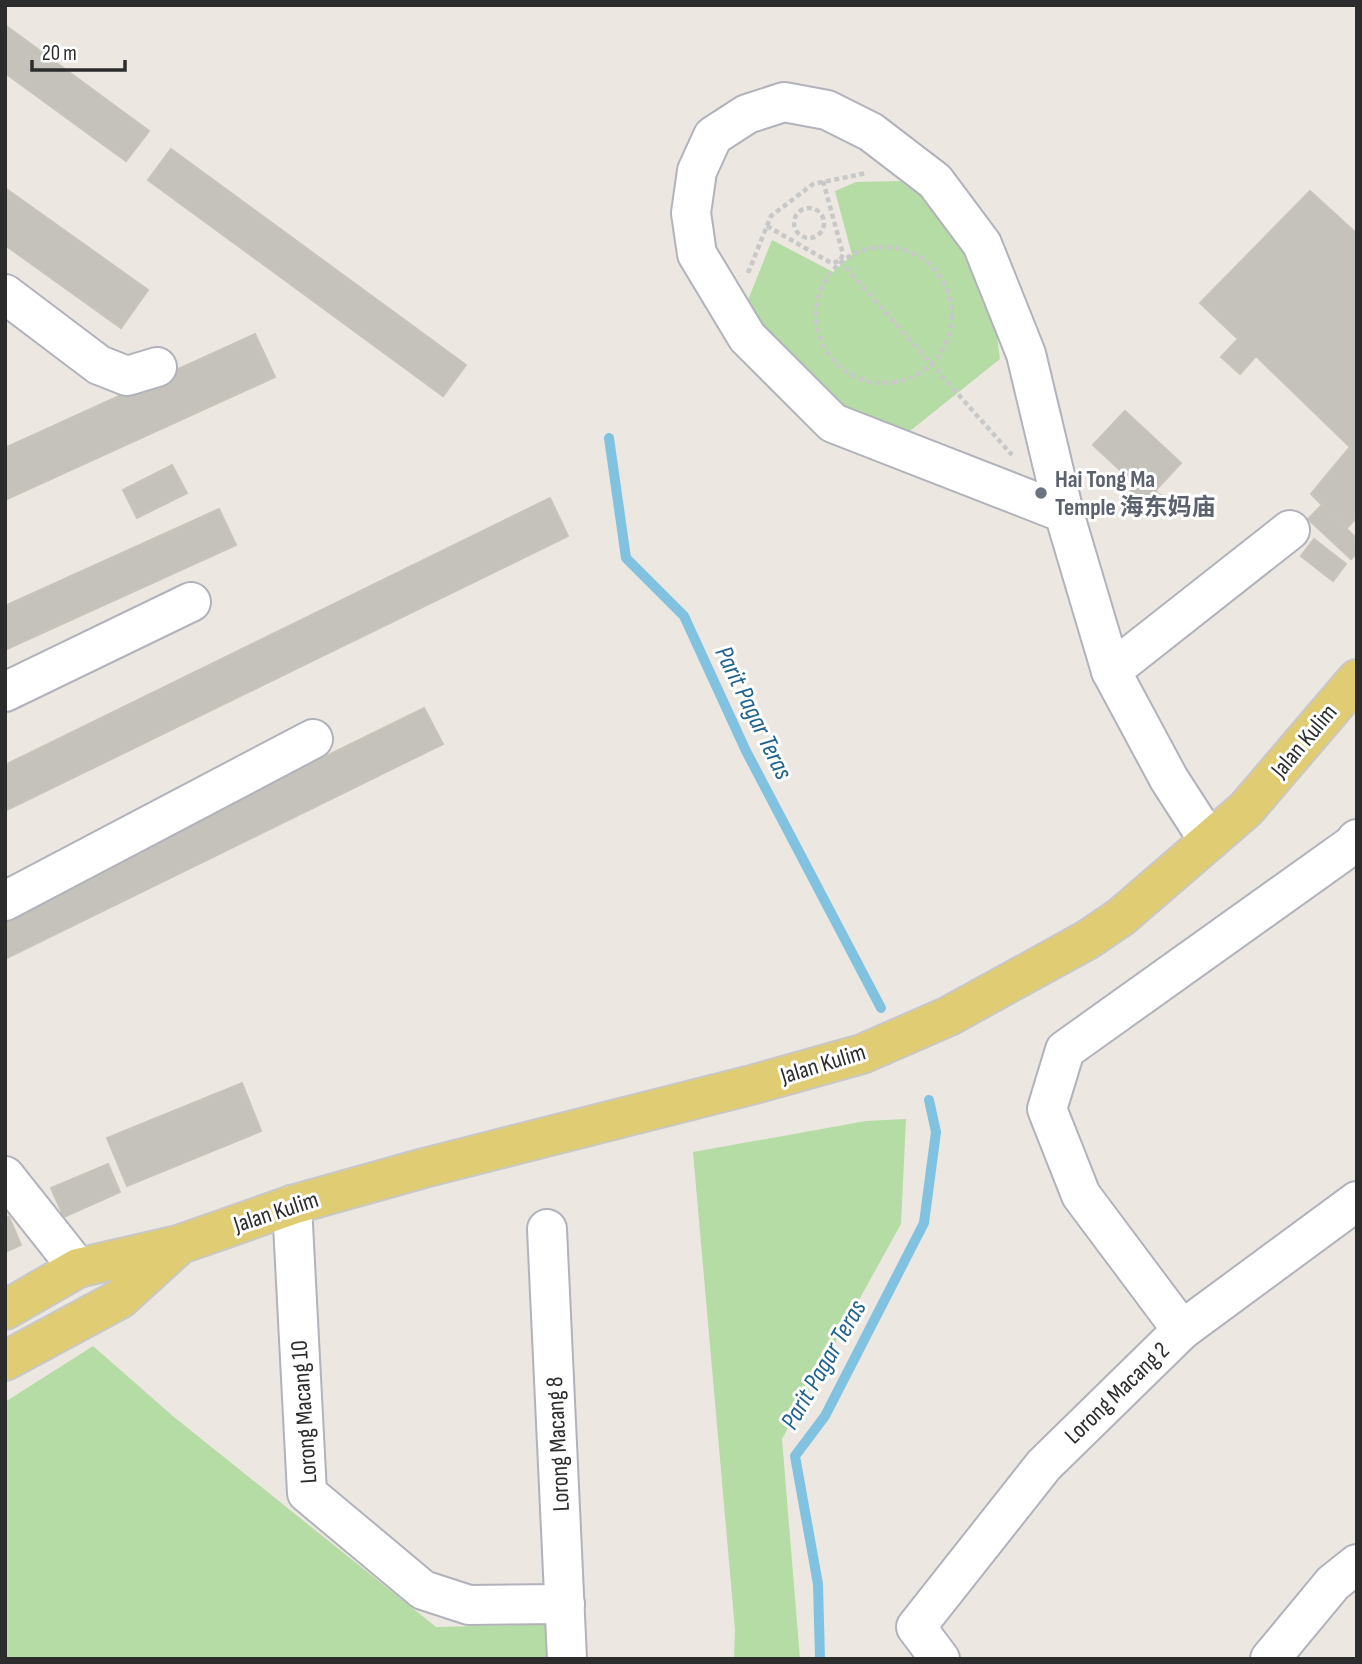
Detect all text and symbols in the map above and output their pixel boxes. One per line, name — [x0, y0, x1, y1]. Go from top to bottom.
scale bar — [32, 28, 124, 72]
text: 20 m — [42, 41, 77, 66]
place label: Hai Tong Ma Temple 海东妈庙 — [1055, 465, 1215, 522]
marker: Hai Tong Ma Temple 海东妈庙 — [1033, 485, 1049, 501]
water label: Parit Pagar Teras — [707, 641, 799, 785]
street label: Jalan Kulim — [1264, 698, 1343, 785]
street label: Jalan Kulim — [776, 1037, 869, 1091]
street label: Jalan Kulim — [229, 1185, 322, 1240]
water label: Parit Pagar Teras — [774, 1295, 874, 1435]
street label: Lorong Macang 2 — [1059, 1336, 1175, 1450]
street label: Lorong Macang 10 — [285, 1339, 323, 1485]
street label: Lorong Macang 8 — [540, 1376, 576, 1512]

